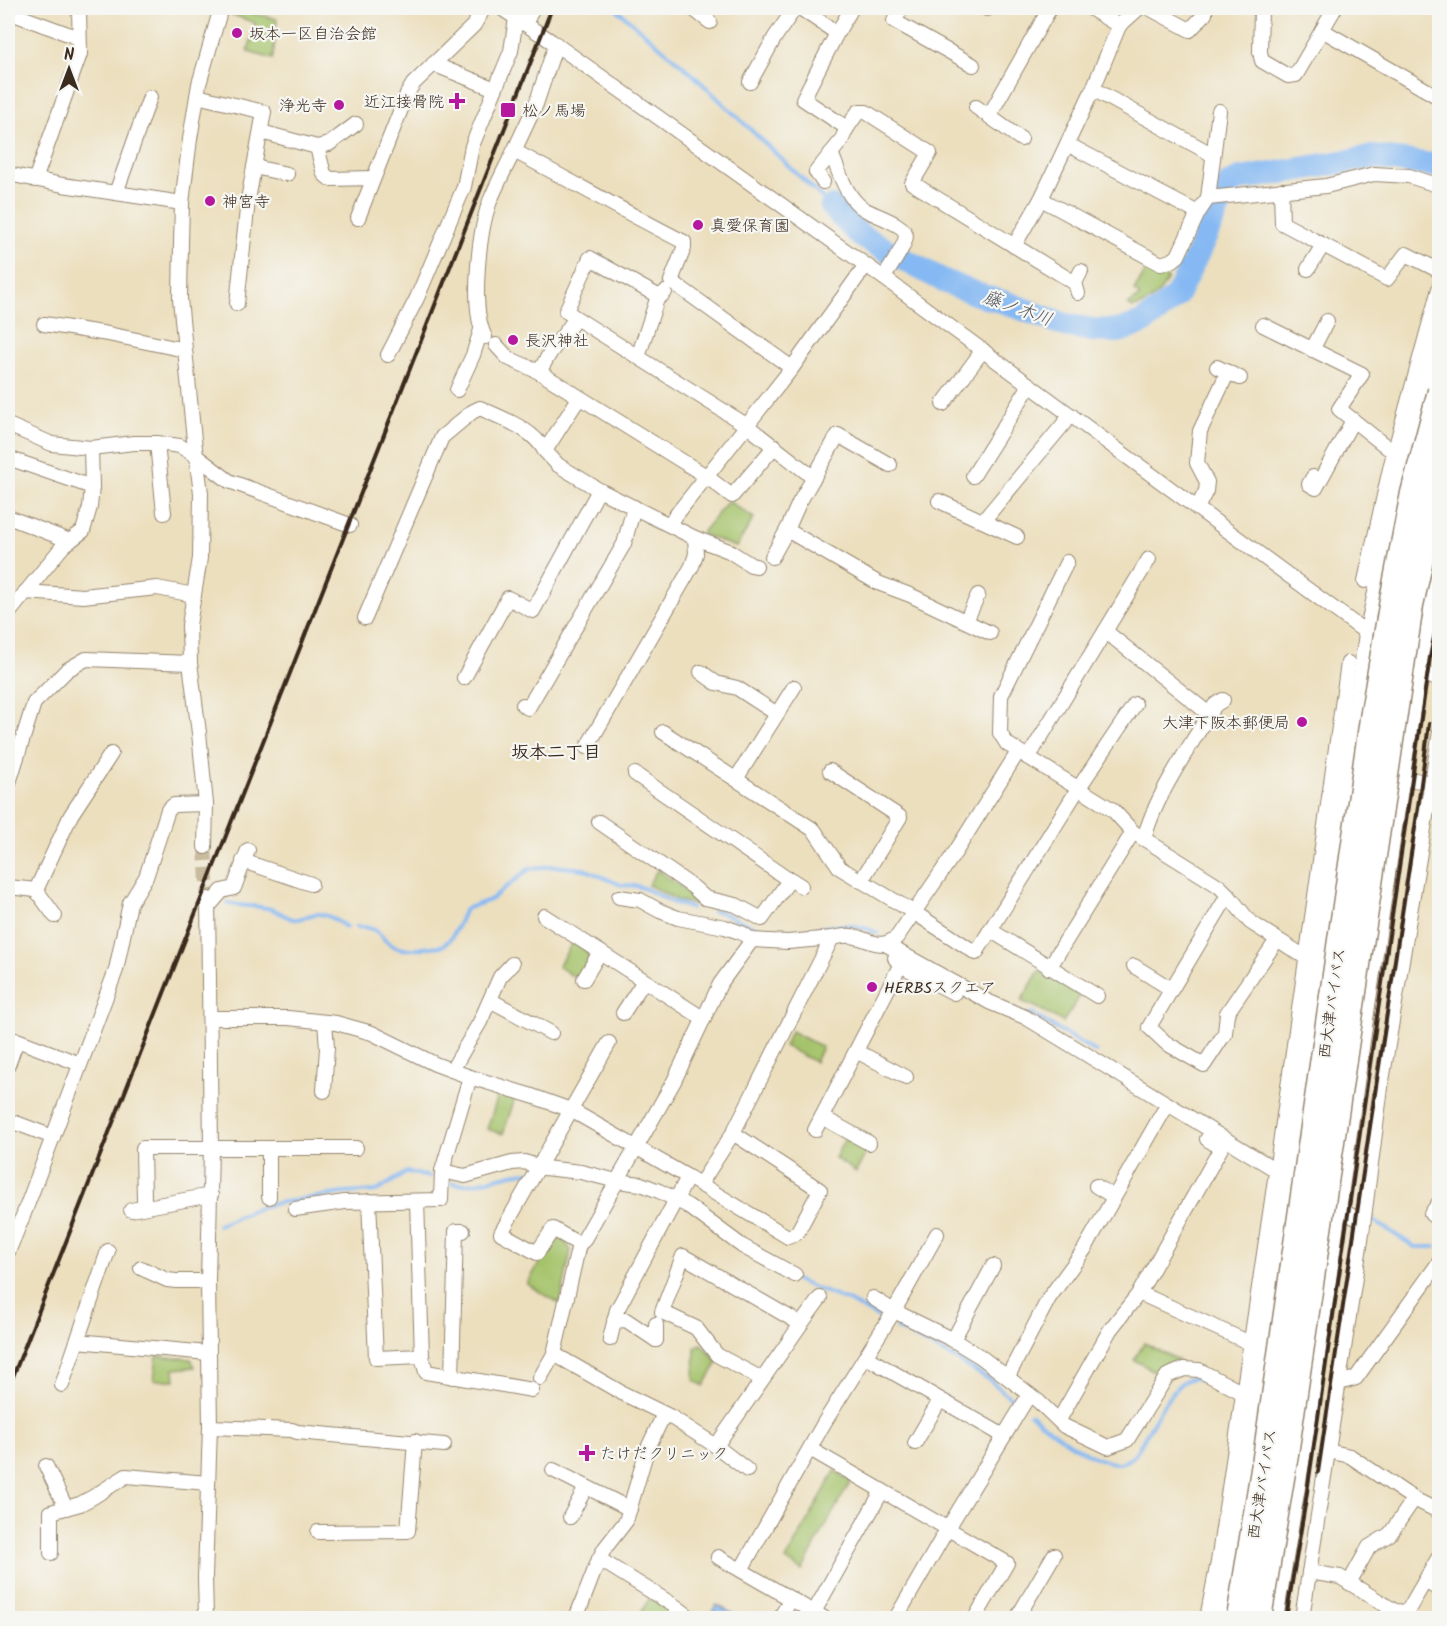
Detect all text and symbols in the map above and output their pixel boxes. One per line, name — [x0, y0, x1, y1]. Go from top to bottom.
place label: 坂本一区自治会館 — [249, 22, 377, 47]
marker: 坂本一区自治会館 — [230, 26, 244, 40]
north arrow — [39, 39, 99, 99]
text: N — [64, 43, 74, 68]
place label: 近江接骨院 — [364, 90, 444, 115]
marker: 近江接骨院 — [448, 92, 466, 110]
place label: 浄光寺 — [279, 94, 327, 119]
marker: 浄光寺 — [332, 98, 346, 112]
place label: 松ノ馬場 — [522, 99, 586, 124]
marker: 松ノ馬場 — [499, 101, 517, 119]
place label: 神宮寺 — [222, 190, 270, 215]
marker: 神宮寺 — [203, 194, 217, 208]
place label: 真愛保育園 — [710, 214, 790, 239]
marker: 真愛保育園 — [691, 218, 705, 232]
water label: 藤ノ木川 — [979, 283, 1056, 335]
place label: 長沢神社 — [525, 329, 589, 354]
marker: 長沢神社 — [506, 333, 520, 347]
place label: 大津下阪本郵便局 — [1162, 711, 1290, 736]
marker: 大津下阪本郵便局 — [1295, 715, 1309, 729]
district label: 坂本二丁目 — [511, 739, 601, 768]
street label: 西大津バイパス — [1312, 946, 1353, 1060]
place label: HERBSスクエア — [884, 976, 996, 1001]
marker: HERBSスクエア — [865, 980, 879, 994]
street label: 西大津バイパス — [1241, 1427, 1284, 1541]
place label: たけだクリニック — [600, 1442, 728, 1467]
marker: たけだクリニック — [578, 1444, 596, 1462]

